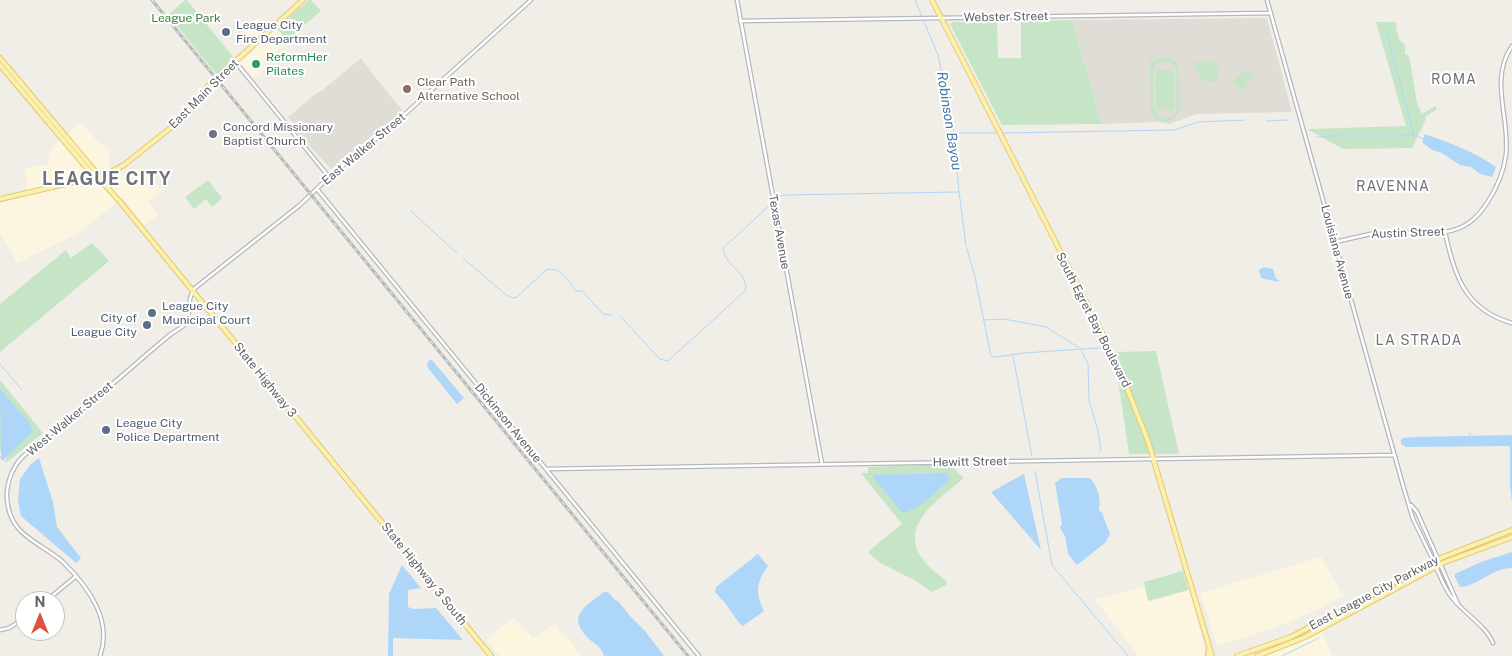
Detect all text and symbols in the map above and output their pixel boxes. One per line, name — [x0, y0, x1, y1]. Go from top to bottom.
street label: Webster Street — [964, 9, 1048, 25]
park label: League Park — [151, 11, 221, 25]
place label: League City Fire Department — [236, 18, 327, 46]
marker: League City Fire Department — [220, 26, 232, 38]
place label: ReformHer Pilates — [266, 50, 328, 78]
street label: East Main Street — [166, 56, 242, 132]
marker: ReformHer Pilates — [250, 58, 262, 70]
water label: Robinson Bayou — [933, 70, 965, 172]
district label: ROMA — [1431, 72, 1477, 88]
place label: Clear Path Alternative School — [417, 75, 520, 103]
marker: Clear Path Alternative School — [401, 83, 413, 95]
street label: East Walker Street — [319, 110, 409, 188]
place label: Concord Missionary Baptist Church — [223, 120, 333, 148]
marker: Concord Missionary Baptist Church — [207, 128, 219, 140]
district label: LEAGUE CITY — [41, 168, 173, 190]
district label: RAVENNA — [1355, 179, 1431, 195]
street label: Texas Avenue — [765, 193, 793, 271]
street label: Louisiana Avenue — [1318, 203, 1356, 301]
street label: Austin Street — [1371, 225, 1445, 241]
street label: South Egret Bay Boulevard — [1053, 250, 1133, 390]
place label: League City Municipal Court — [162, 299, 251, 327]
marker: League City Municipal Court — [146, 307, 158, 319]
place label: City of League City — [71, 311, 137, 339]
marker: City of League City — [141, 319, 153, 331]
district label: LA STRADA — [1374, 333, 1464, 349]
street label: State Highway 3 — [230, 340, 300, 420]
street label: West Walker Street — [24, 379, 116, 459]
street label: Dickinson Avenue — [471, 380, 545, 466]
place label: League City Police Department — [116, 416, 220, 444]
marker: League City Police Department — [100, 424, 112, 436]
street label: Hewitt Street — [932, 454, 1008, 470]
street label: State Highway 3 South — [378, 520, 470, 628]
street label: East League City Parkway — [1307, 553, 1441, 633]
north arrow — [15, 591, 65, 641]
text: N — [35, 594, 45, 610]

